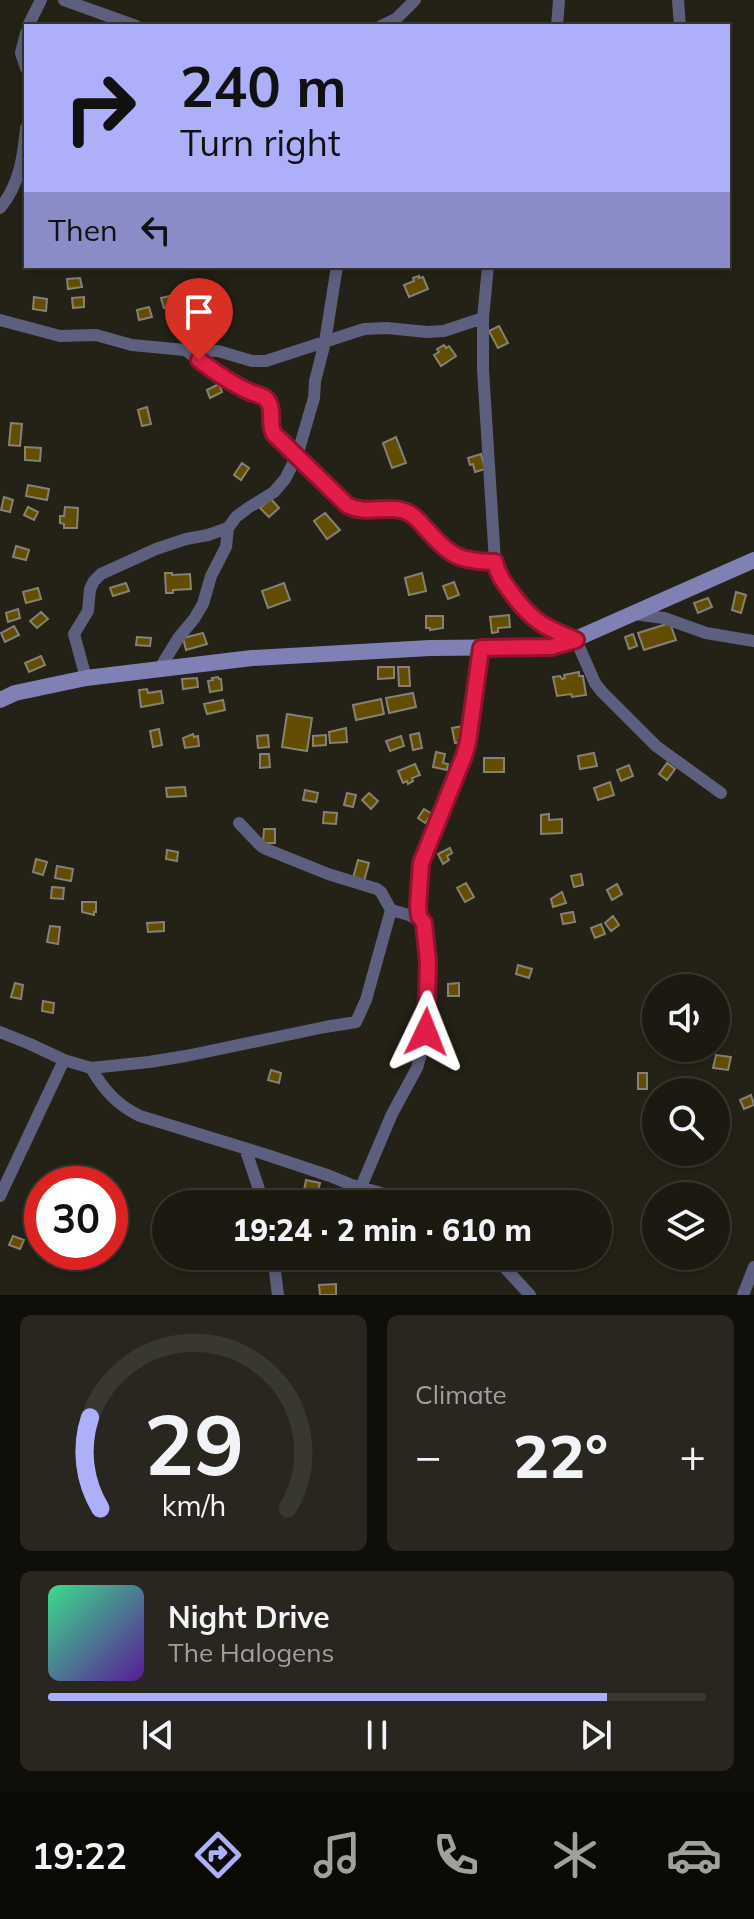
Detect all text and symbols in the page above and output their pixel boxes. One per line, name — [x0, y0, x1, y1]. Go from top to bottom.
text: 240 m — [180, 51, 347, 121]
icon: right — [48, 56, 152, 160]
text: Turn right — [180, 120, 341, 165]
icon: left — [134, 208, 178, 252]
text: Then — [48, 211, 118, 249]
pin — [165, 278, 233, 360]
icon: arrive — [177, 290, 221, 334]
map controls — [642, 974, 730, 1270]
button: sound — [642, 974, 730, 1062]
position arrow — [384, 990, 468, 1074]
button: search — [642, 1078, 730, 1166]
speed limit sign: 30 — [24, 1166, 128, 1270]
button: layers — [642, 1182, 730, 1270]
text: 19:24 · 2 min · 610 m — [232, 1211, 532, 1249]
text: Climate — [415, 1378, 507, 1411]
text: 29 — [144, 1391, 243, 1496]
text: 22° — [513, 1418, 608, 1493]
text: − — [415, 1428, 441, 1483]
text: + — [680, 1428, 706, 1483]
text: km/h — [161, 1487, 226, 1523]
text: Night Drive — [168, 1598, 330, 1636]
text: The Halogens — [168, 1636, 334, 1669]
icon: previous — [136, 1713, 180, 1757]
icon: pause — [355, 1713, 399, 1757]
icon: next — [574, 1713, 618, 1757]
icon: directions — [190, 1827, 246, 1883]
icon: music — [309, 1827, 365, 1883]
icon: phone — [428, 1827, 484, 1883]
icon: climate — [547, 1827, 603, 1883]
icon: car — [666, 1827, 722, 1883]
text: 19:22 — [32, 1833, 127, 1878]

